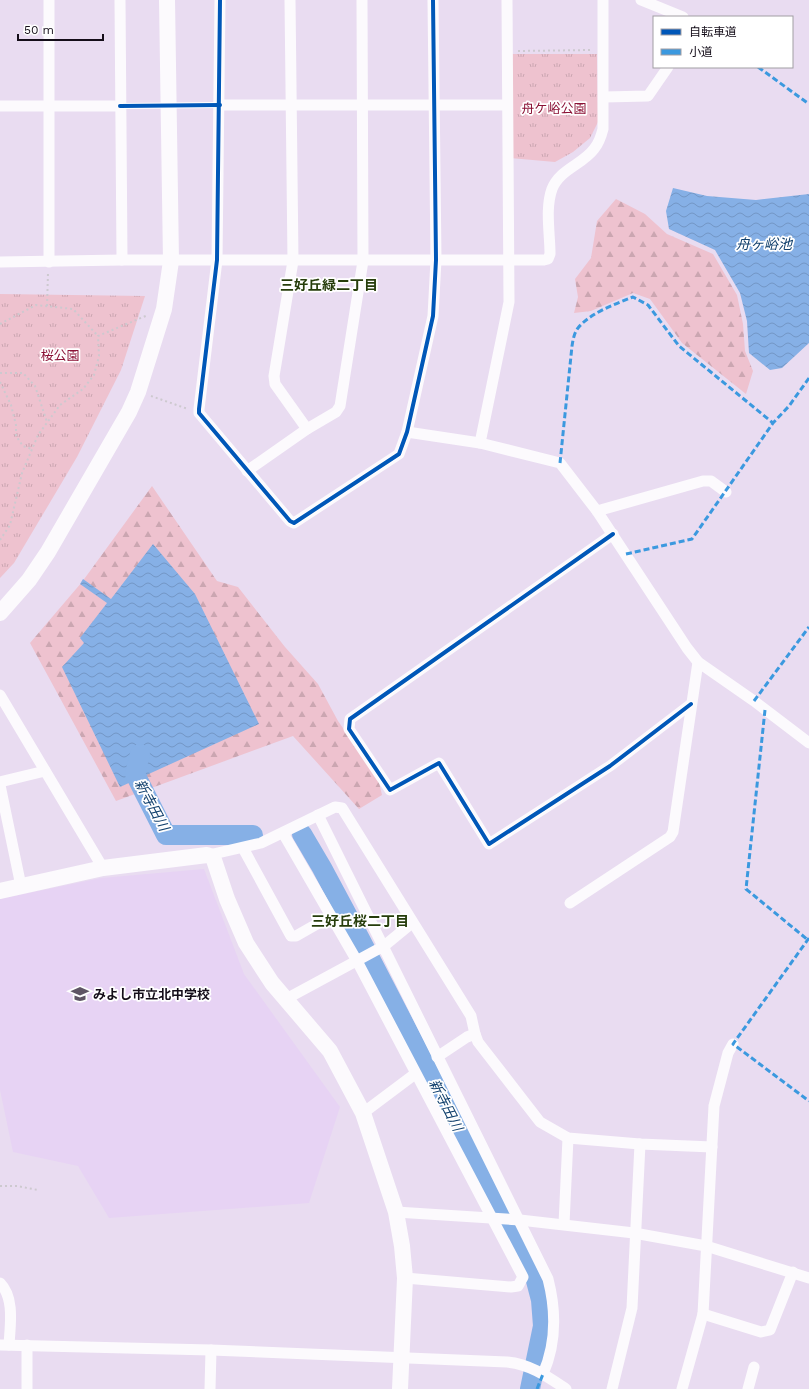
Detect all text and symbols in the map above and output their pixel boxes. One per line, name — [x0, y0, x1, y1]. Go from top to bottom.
scale bar — [18, 16, 103, 42]
legend — [653, 16, 793, 68]
text: 50 m — [24, 23, 54, 37]
text: 自転車道 — [689, 25, 737, 39]
text: 小道 — [689, 45, 713, 59]
park label: 舟ケ峪公園 — [521, 101, 587, 116]
water label: 舟ヶ峪池 — [736, 236, 794, 252]
district label: 三好丘緑二丁目 — [280, 277, 378, 293]
park label: 桜公園 — [40, 348, 80, 363]
water label: 新寺田川 — [132, 777, 173, 835]
district label: 三好丘桜二丁目 — [311, 913, 409, 929]
school or university icon: みよし市立北中学校 — [70, 984, 90, 1004]
place label: みよし市立北中学校 — [93, 987, 210, 1002]
water label: 新寺田川 — [426, 1076, 467, 1135]

